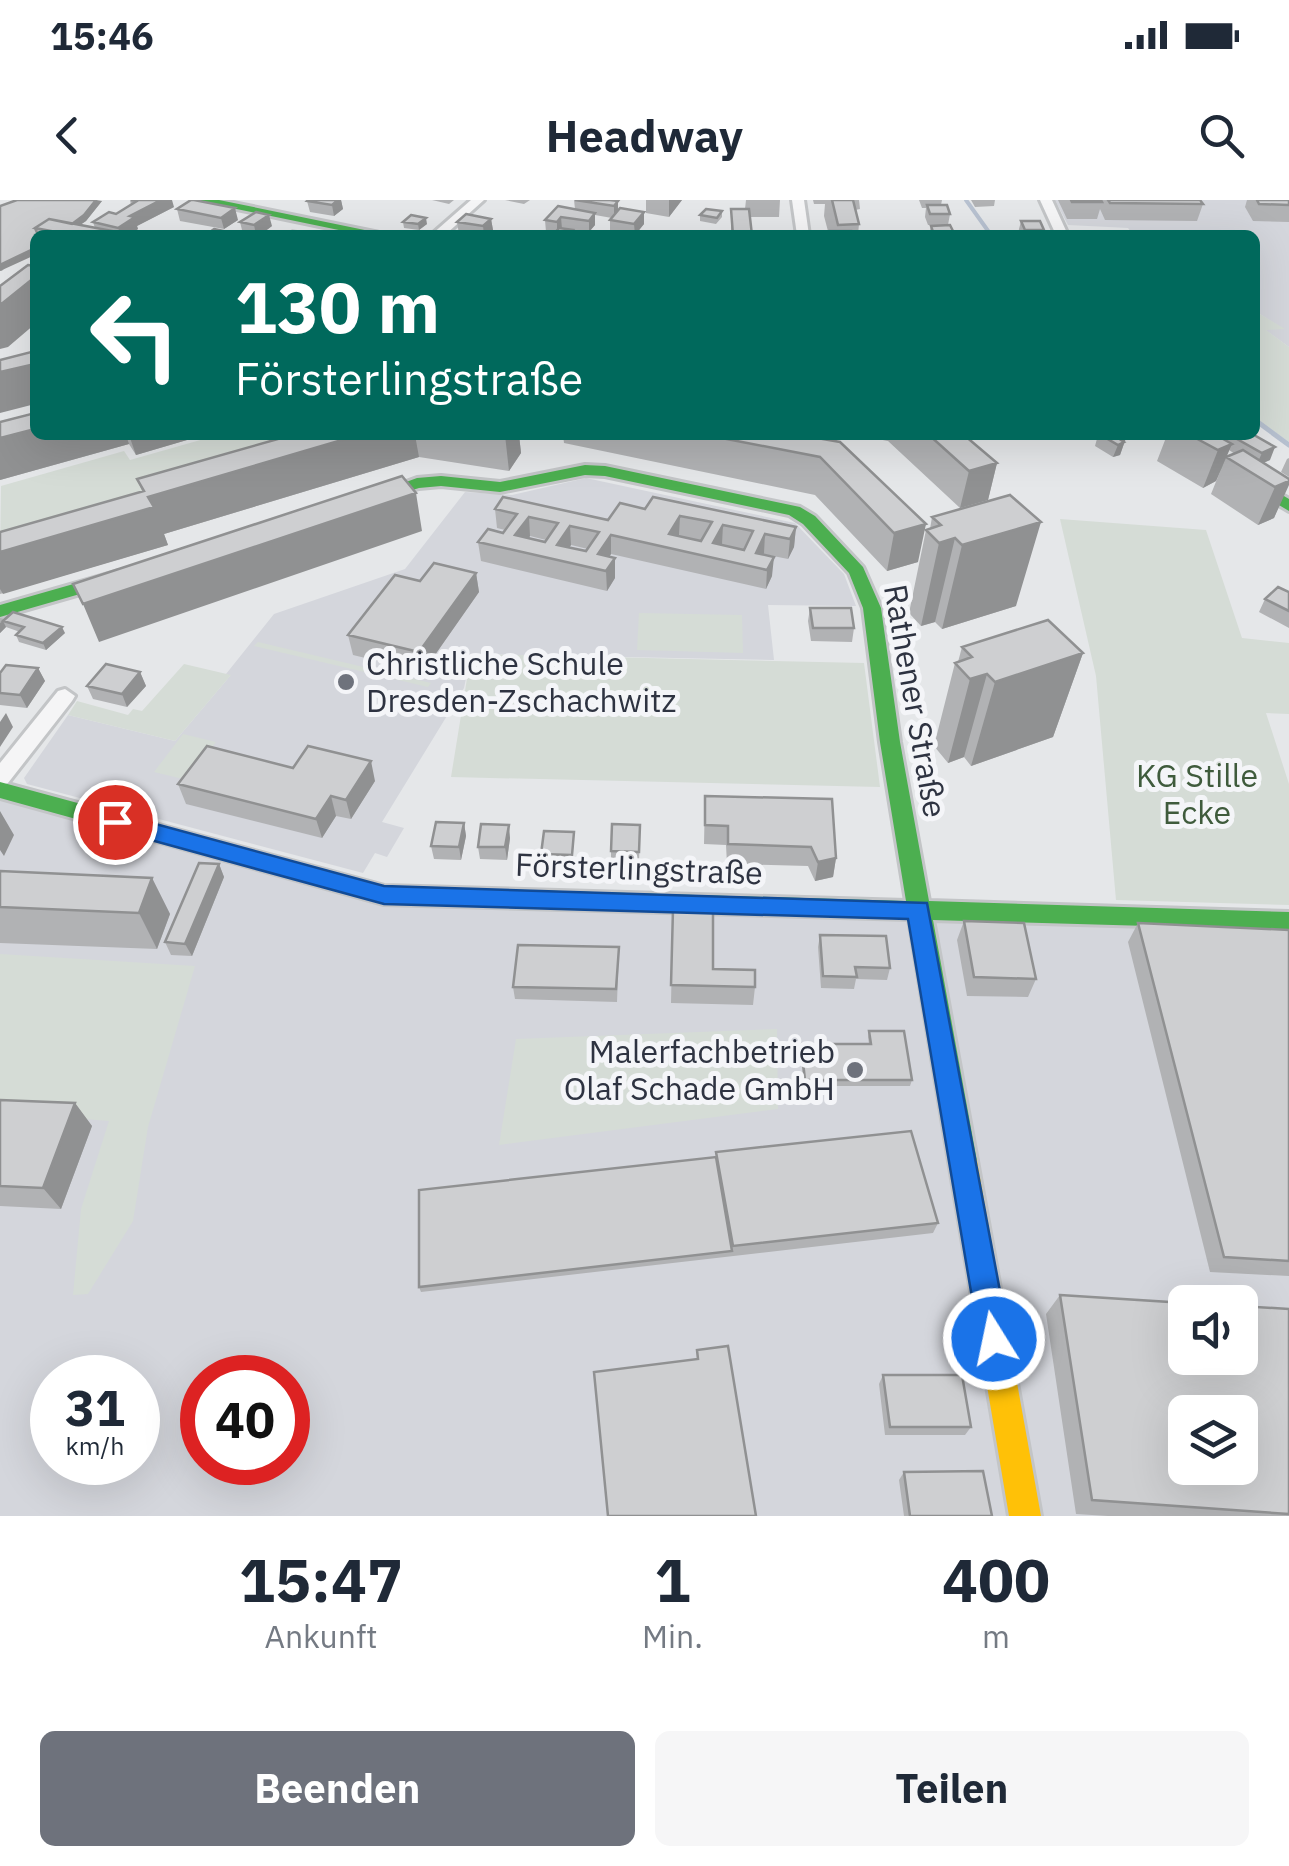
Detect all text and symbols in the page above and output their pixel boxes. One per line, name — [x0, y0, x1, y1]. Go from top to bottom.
text: 15:46 — [50, 11, 154, 60]
text: Headway — [546, 106, 743, 164]
icon: back — [40, 108, 95, 163]
icon: search — [1194, 108, 1249, 163]
text: 130 m — [235, 261, 440, 352]
icon: left — [70, 270, 200, 400]
text: Försterlingstraße — [235, 349, 583, 407]
street label: Rathener Straße — [875, 581, 957, 821]
place label: Christliche Schule Dresden-Zschachwitz — [366, 642, 676, 721]
marker: Christliche Schule Dresden-Zschachwitz — [335, 671, 357, 693]
park label: KG Stille Ecke — [1136, 754, 1258, 833]
pin — [73, 780, 158, 865]
icon: arrive — [88, 795, 143, 850]
street label: Försterlingstraße — [515, 843, 764, 893]
place label: Malerfachbetrieb Olaf Schade GmbH — [564, 1030, 835, 1109]
marker: Malerfachbetrieb Olaf Schade GmbH — [844, 1059, 866, 1081]
map controls — [1168, 1285, 1258, 1485]
button: sound — [1168, 1285, 1258, 1375]
position arrow — [942, 1287, 1046, 1391]
speed limit sign: 40 — [180, 1355, 310, 1485]
text: 31 — [65, 1375, 125, 1440]
button: layers — [1168, 1395, 1258, 1485]
text: km/h — [66, 1429, 124, 1462]
text: 15:47 — [239, 1540, 403, 1619]
text: 1 — [654, 1540, 690, 1619]
text: 400 — [942, 1540, 1050, 1619]
text: Ankunft — [264, 1615, 378, 1657]
text: Min. — [642, 1615, 703, 1657]
text: m — [982, 1615, 1010, 1657]
button: Beenden — [40, 1731, 635, 1846]
button: Teilen — [655, 1731, 1249, 1846]

